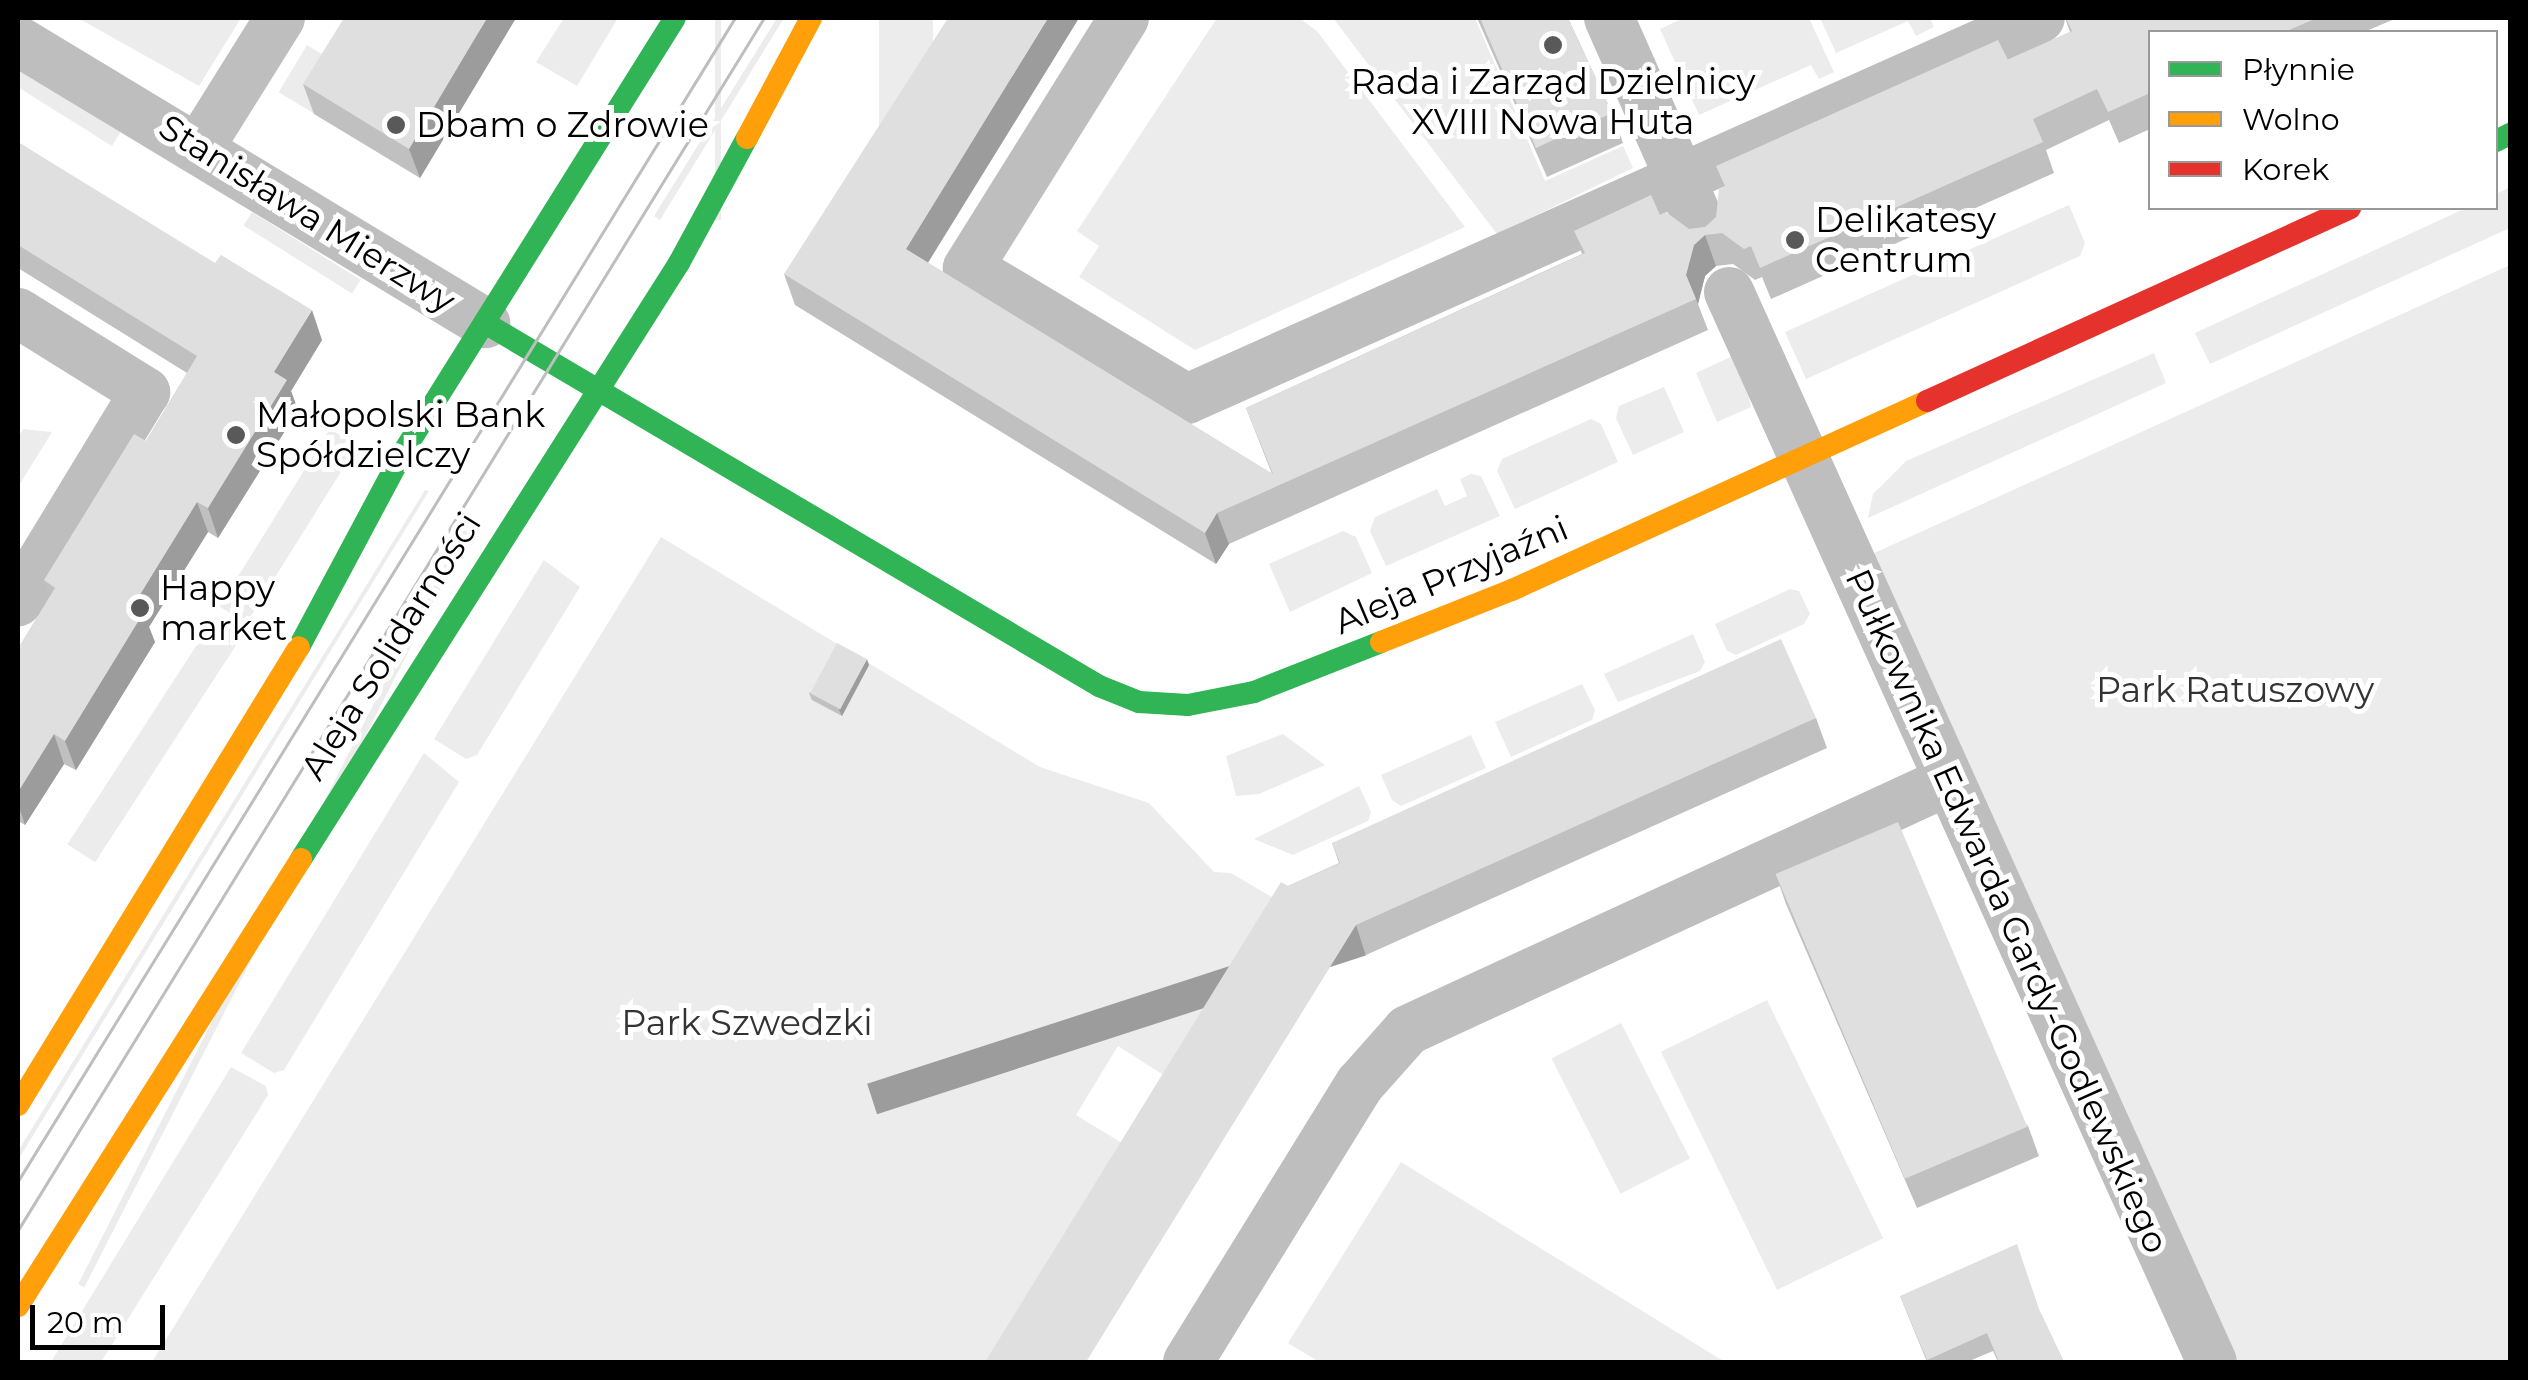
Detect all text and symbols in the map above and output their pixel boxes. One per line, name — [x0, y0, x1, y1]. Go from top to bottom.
legend — [2148, 30, 2498, 210]
marker: Rada i Zarząd Dzielnicy XVIII Nowa Huta — [1542, 34, 1564, 56]
text: Płynnie — [2242, 51, 2355, 88]
place label: Rada i Zarząd Dzielnicy XVIII Nowa Huta — [1350, 61, 1756, 143]
text: Wolno — [2242, 101, 2340, 138]
place label: Dbam o Zdrowie — [416, 104, 709, 146]
street label: Stanisława Mierzwy — [151, 106, 463, 322]
marker: Dbam o Zdrowie — [385, 114, 407, 136]
text: Korek — [2242, 151, 2329, 188]
place label: Delikatesy Centrum — [1815, 199, 1996, 281]
marker: Delikatesy Centrum — [1784, 229, 1806, 251]
place label: Małopolski Bank Spółdzielczy — [256, 394, 545, 476]
marker: Małopolski Bank Spółdzielczy — [225, 424, 247, 446]
street label: Aleja Solidarności — [292, 505, 490, 787]
street label: Aleja Przyjaźni — [1328, 507, 1574, 643]
street label: Pułkownika Edwarda Gardy-Godlewskiego — [1837, 563, 2177, 1259]
place label: Happy market — [160, 567, 287, 649]
marker: Happy market — [129, 597, 151, 619]
park label: Park Ratuszowy — [2096, 669, 2374, 711]
park label: Park Szwedzki — [621, 1002, 873, 1044]
scale bar — [35, 1285, 170, 1347]
text: 20 m — [47, 1304, 124, 1341]

